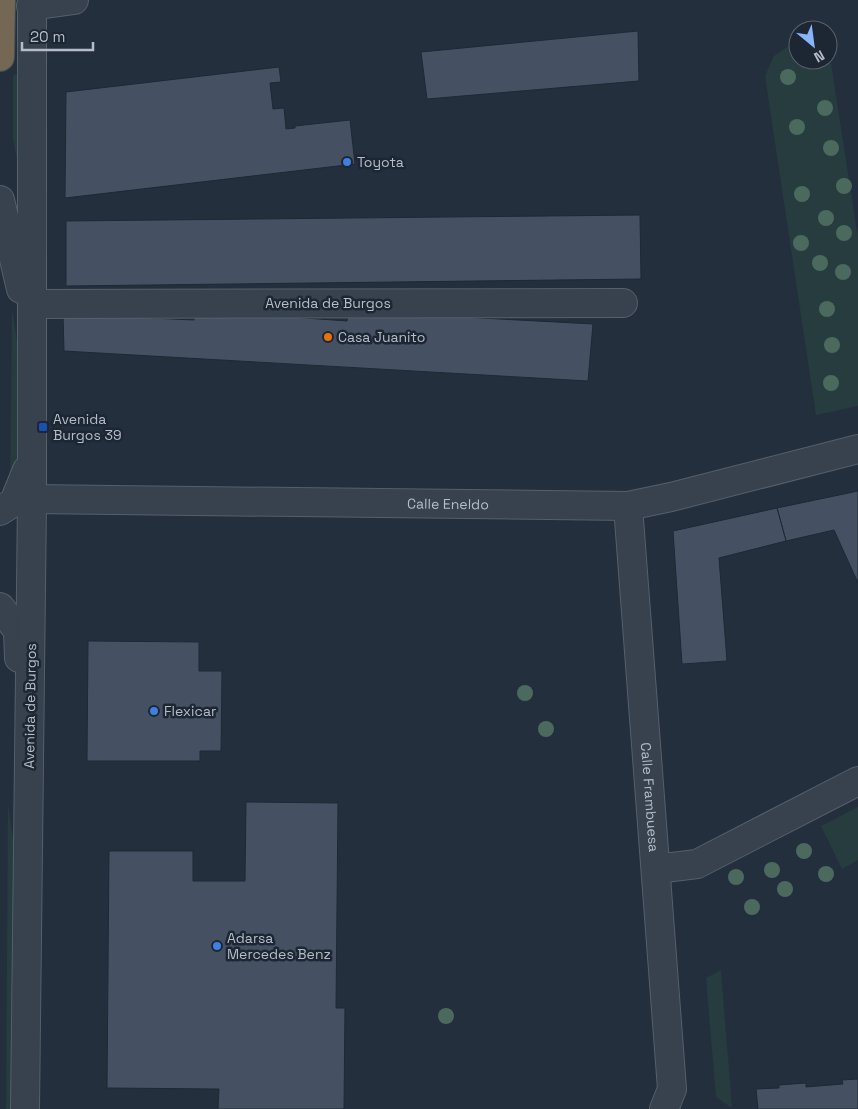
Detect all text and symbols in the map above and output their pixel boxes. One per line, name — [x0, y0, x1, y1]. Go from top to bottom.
scale bar — [22, 20, 94, 52]
north arrow — [788, 20, 838, 70]
text: 20 m — [30, 27, 65, 46]
text: N — [811, 46, 828, 67]
place label: Toyota — [357, 153, 404, 171]
marker: Toyota — [341, 156, 353, 168]
street label: Avenida de Burgos — [265, 294, 391, 312]
place label: Casa Juanito — [338, 328, 425, 346]
marker: Casa Juanito — [322, 331, 334, 343]
place label: Avenida Burgos 39 — [53, 410, 122, 444]
marker: Avenida Burgos 39 — [37, 421, 49, 433]
street label: Calle Eneldo — [407, 494, 489, 513]
street label: Avenida de Burgos — [20, 643, 40, 769]
place label: Flexicar — [164, 702, 216, 720]
marker: Flexicar — [148, 705, 160, 717]
street label: Calle Frambuesa — [637, 742, 663, 853]
place label: Adarsa Mercedes Benz — [227, 929, 331, 963]
marker: Adarsa Mercedes Benz — [211, 940, 223, 952]

